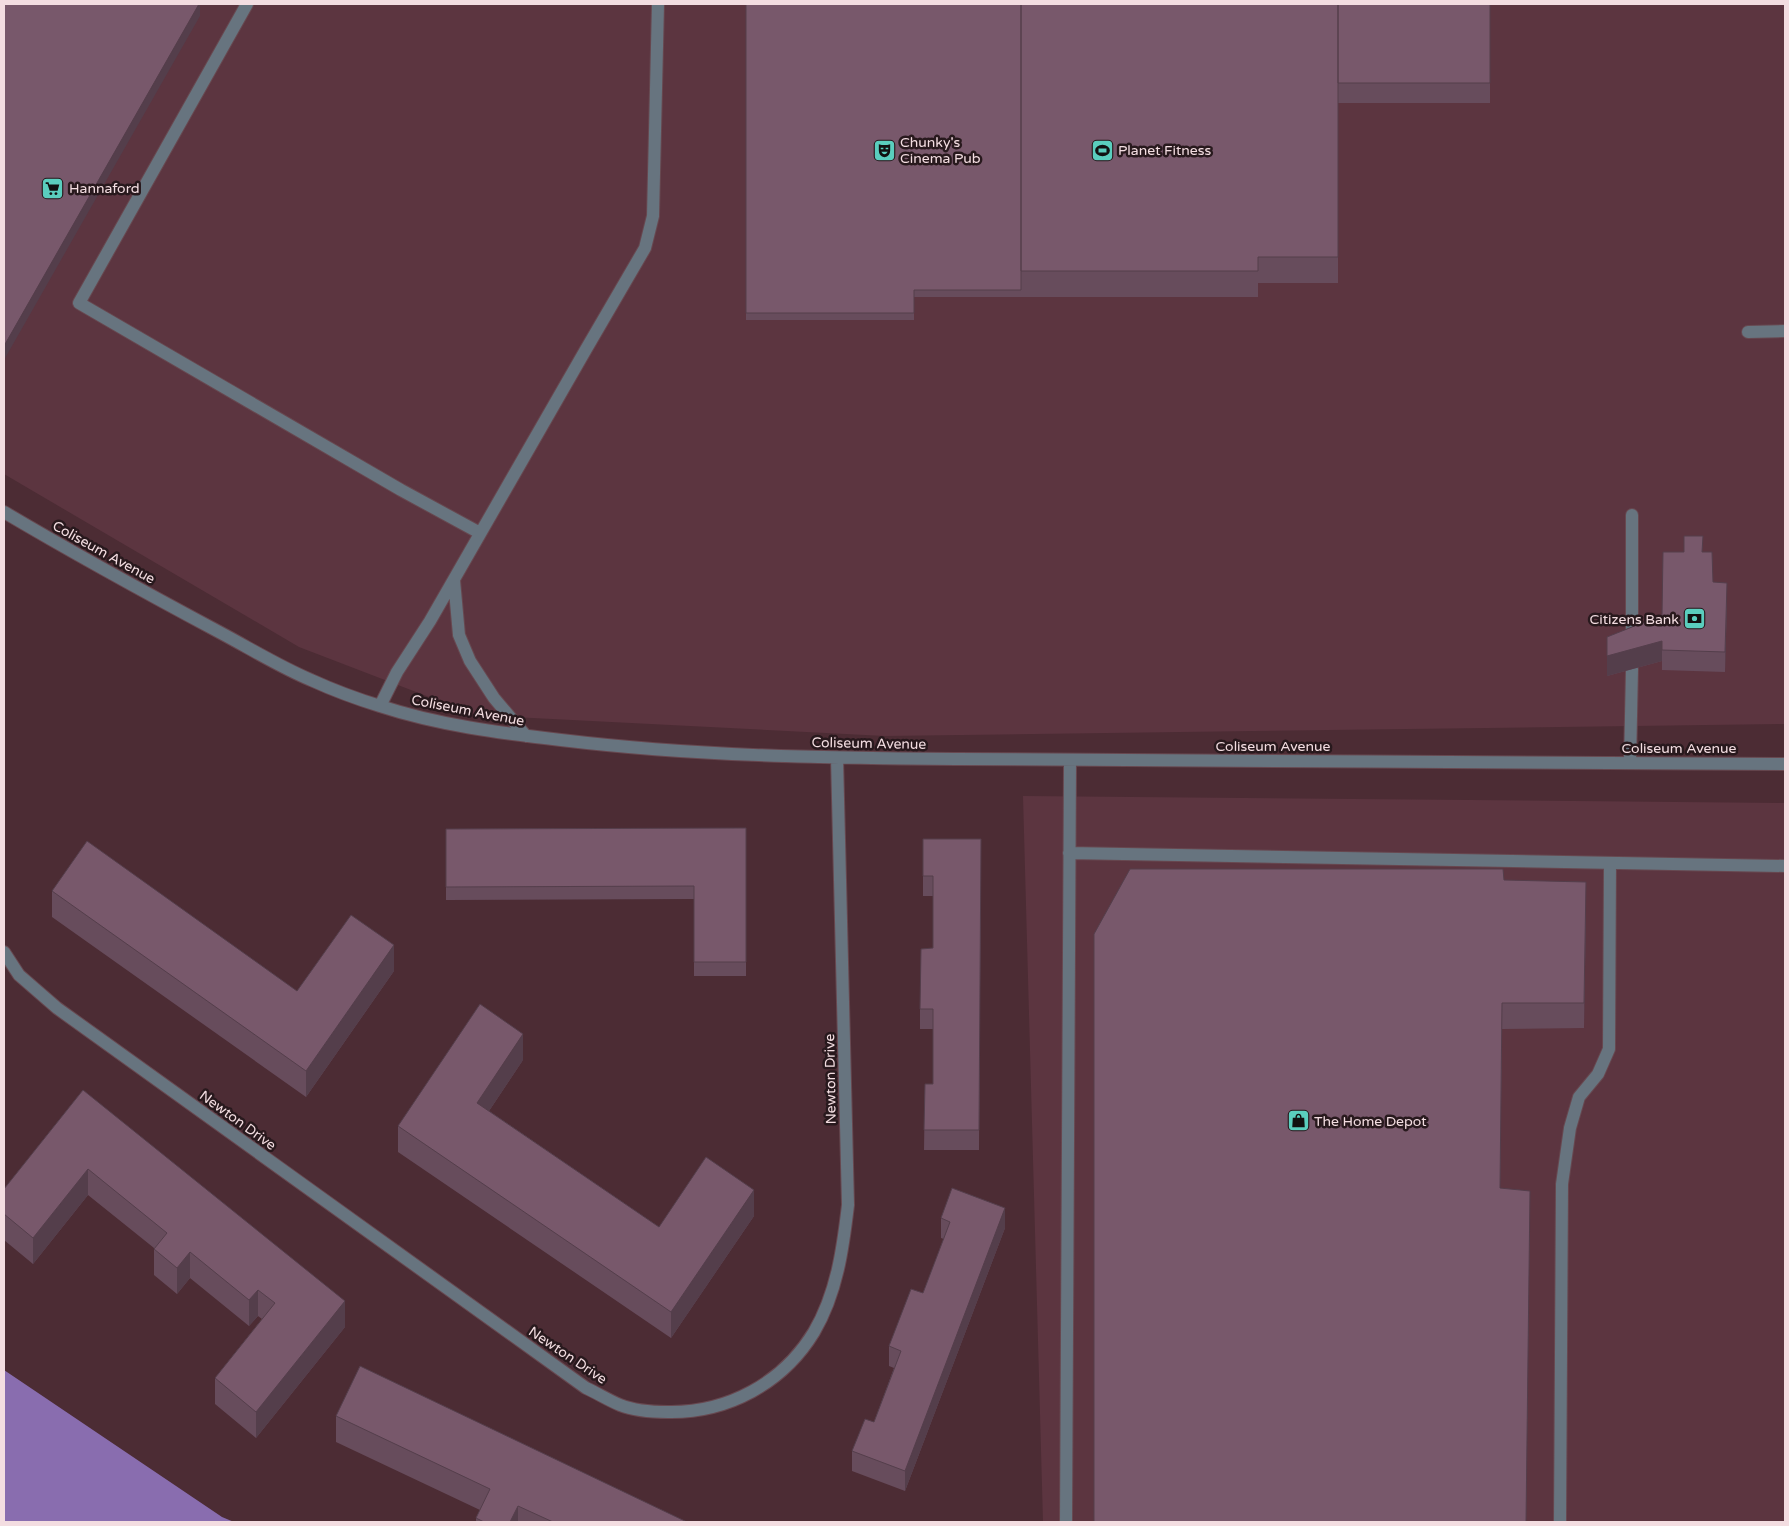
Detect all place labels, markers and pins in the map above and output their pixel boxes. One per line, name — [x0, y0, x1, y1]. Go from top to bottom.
place label: Chunky's Cinema Pub — [900, 134, 981, 167]
theatre icon: Chunky's Cinema Pub — [872, 138, 896, 162]
sports icon: Planet Fitness — [1090, 138, 1114, 162]
place label: Planet Fitness — [1118, 142, 1211, 159]
supermarket icon: Hannaford — [41, 176, 65, 200]
place label: Hannaford — [69, 180, 140, 197]
bank icon: Citizens Bank — [1683, 607, 1707, 631]
place label: Citizens Bank — [1589, 611, 1679, 628]
shop icon: The Home Depot — [1286, 1109, 1310, 1133]
place label: The Home Depot — [1314, 1113, 1427, 1130]

